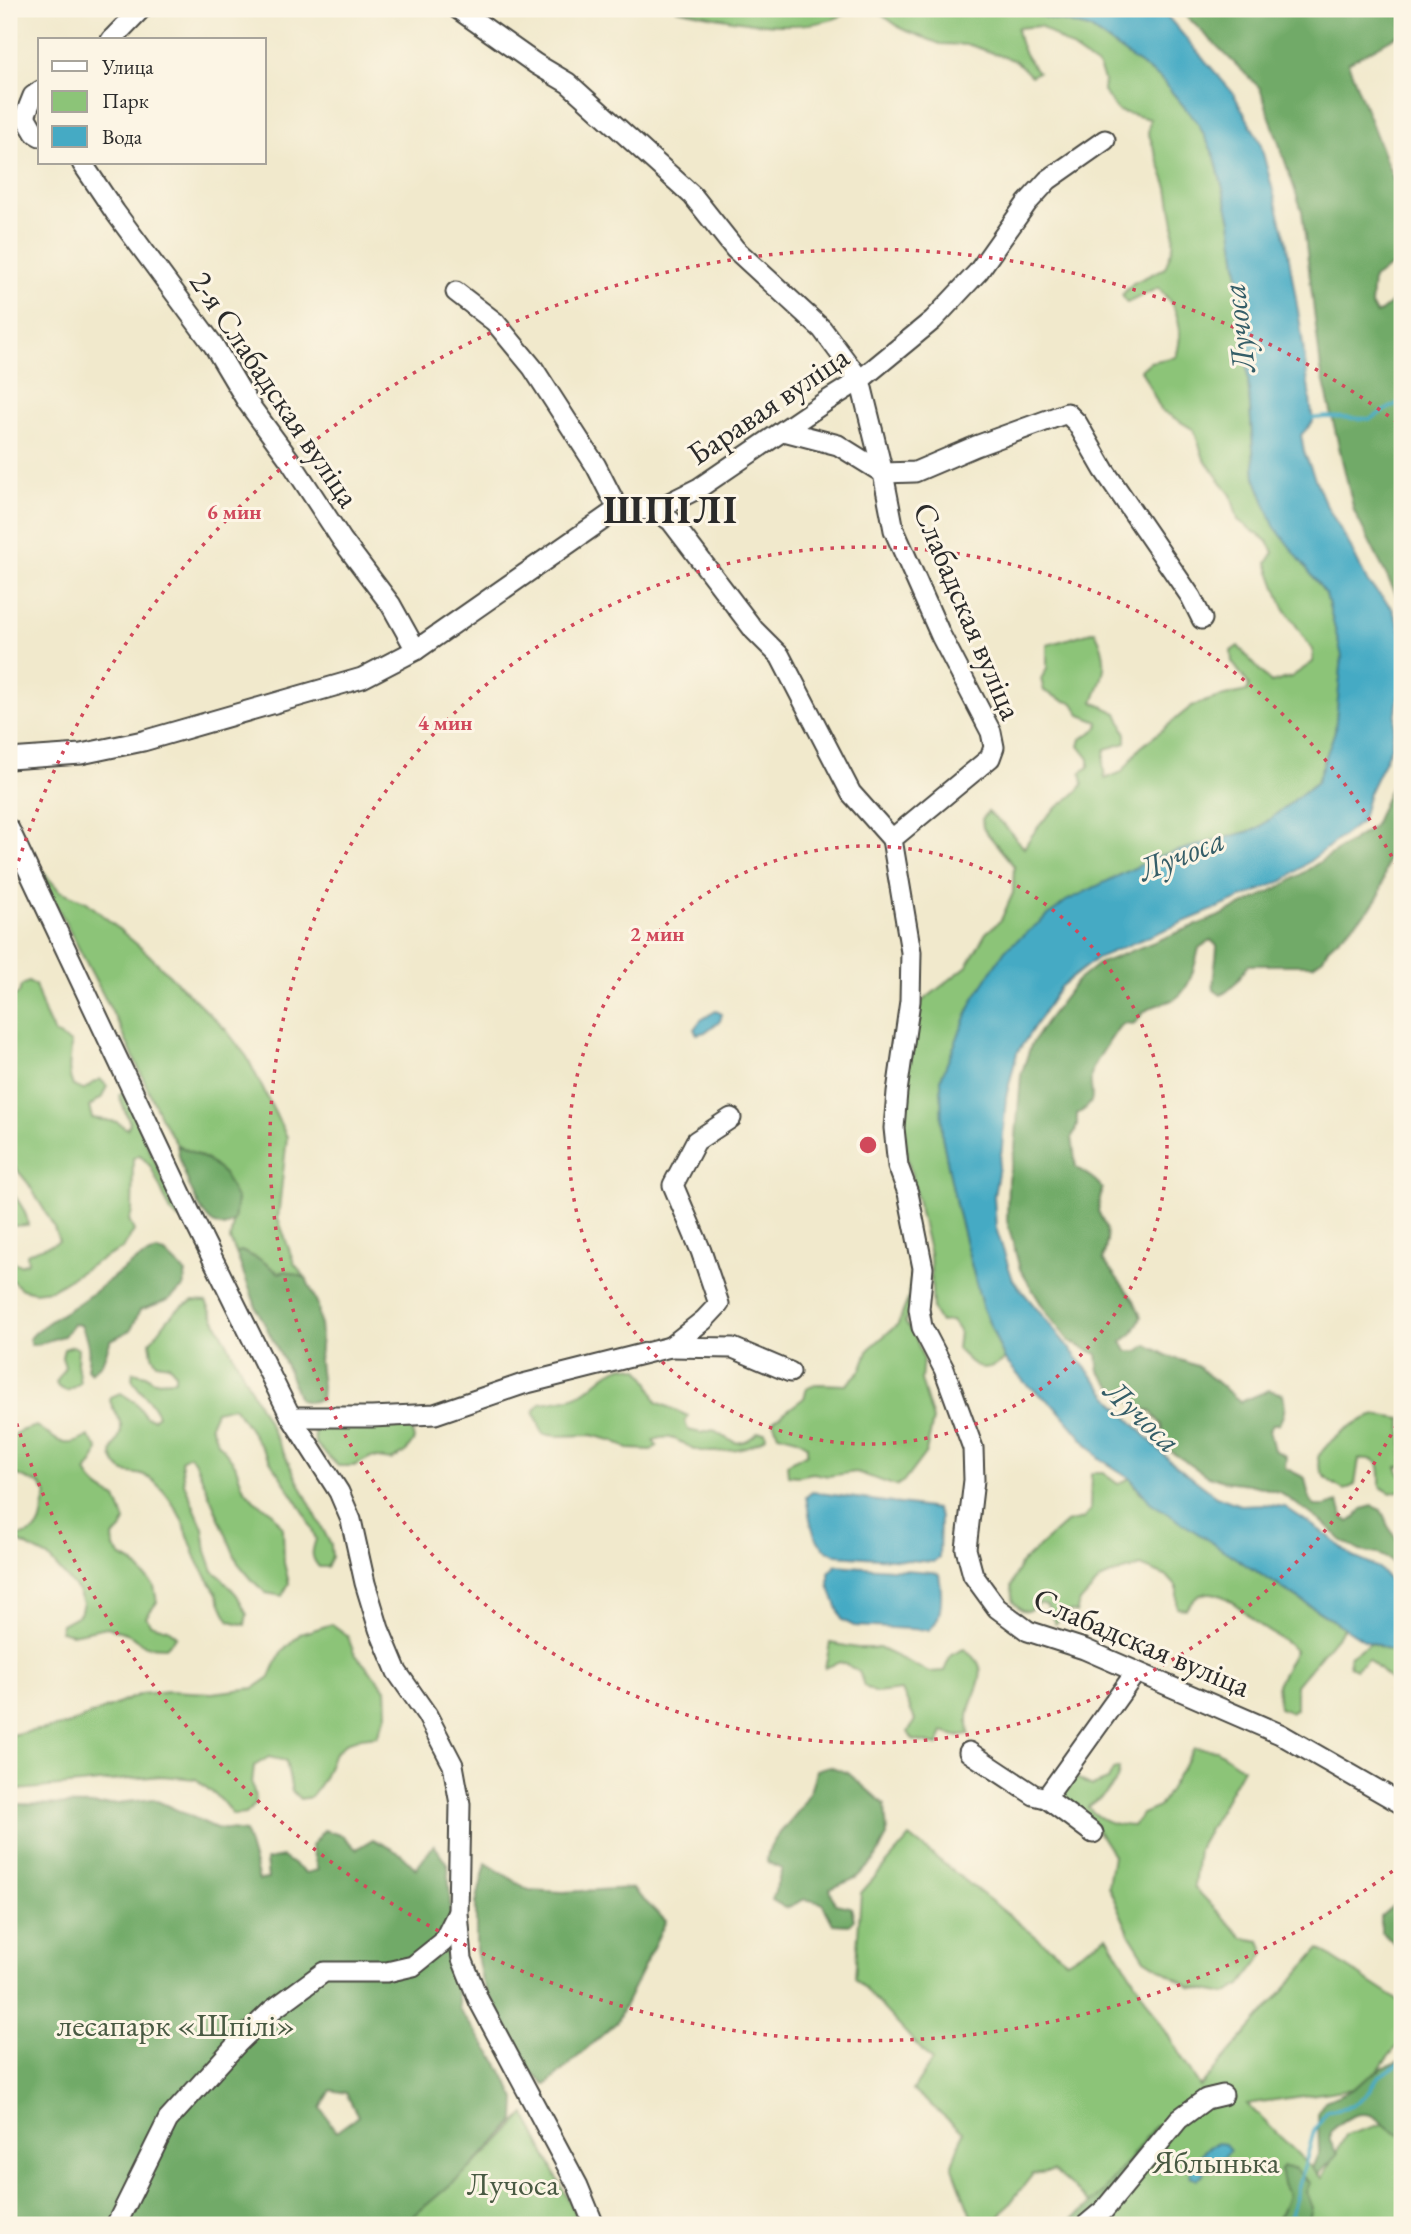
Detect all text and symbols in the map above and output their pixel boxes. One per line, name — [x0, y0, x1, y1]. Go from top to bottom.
legend — [38, 38, 266, 164]
text: Улица — [101, 53, 154, 80]
text: Парк — [102, 87, 149, 114]
text: Вода — [102, 123, 143, 150]
street label: 2-я Слабадская вуліца — [180, 263, 370, 516]
water label: Лучоса — [1211, 281, 1265, 377]
street label: Баравая вуліца — [679, 335, 857, 474]
district label: ШПІЛІ — [603, 485, 739, 534]
street label: Слабадская вуліца — [903, 496, 1033, 726]
text: 6 мин — [207, 498, 261, 525]
text: 4 мин — [418, 709, 472, 736]
water label: Лучоса — [1129, 817, 1231, 891]
text: 2 мин — [630, 920, 684, 947]
centre of rings — [856, 1133, 880, 1157]
water label: Лучоса — [1094, 1368, 1190, 1462]
street label: Слабадская вуліца — [1027, 1577, 1257, 1707]
park label: лесапарк «Шпілі» — [57, 2004, 295, 2046]
park label: Яблынька — [1152, 2141, 1280, 2183]
park label: Лучоса — [467, 2163, 559, 2205]

